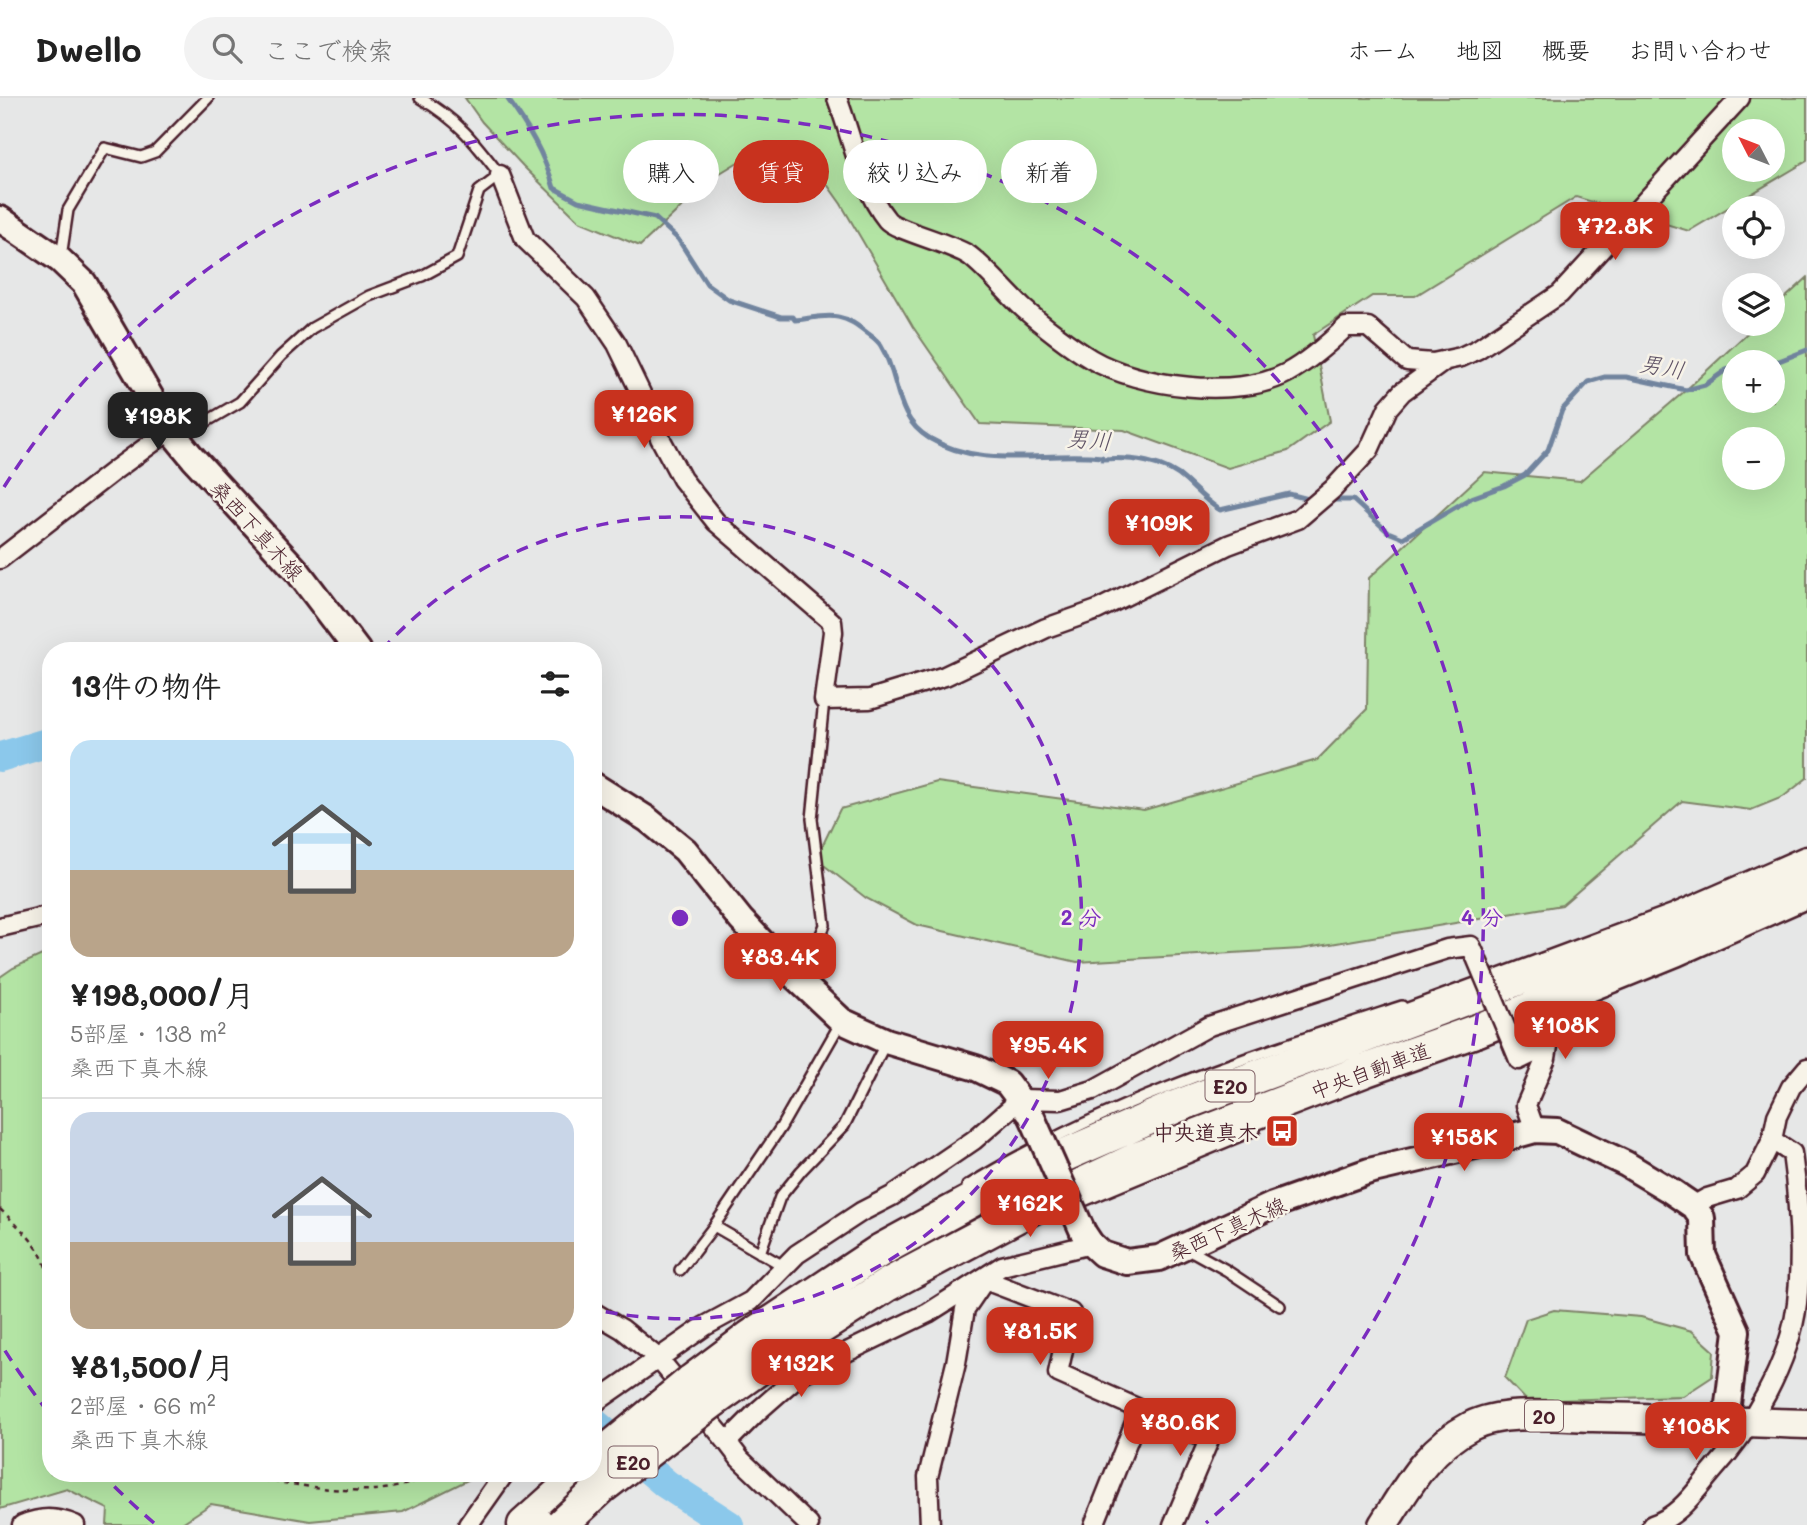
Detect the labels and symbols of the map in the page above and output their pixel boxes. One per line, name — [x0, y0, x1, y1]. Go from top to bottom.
north arrow — [1722, 119, 1785, 182]
pin: ¥72.8K — [1558, 202, 1672, 262]
water label: 男川 — [1637, 347, 1687, 385]
pin: ¥126K — [595, 390, 693, 450]
pin: ¥198K — [109, 392, 207, 452]
water label: 男川 — [1065, 422, 1113, 456]
street label: 桑西下真木線 — [206, 474, 310, 586]
pin: ¥109K — [1110, 500, 1208, 559]
text: 2 分 — [1061, 903, 1101, 930]
text: 4 分 — [1461, 903, 1503, 930]
centre of rings — [668, 906, 692, 930]
pin: ¥83.4K — [723, 934, 837, 993]
pin: ¥108K — [1516, 1002, 1614, 1061]
pin: ¥95.4K — [991, 1021, 1105, 1081]
street label: 中央自動車道 — [1306, 1036, 1434, 1104]
road number: E20 — [1206, 1070, 1254, 1102]
bus stop icon: 中央道真木 — [1263, 1112, 1301, 1150]
pin: ¥158K — [1415, 1114, 1513, 1173]
place label: 中央道真木 — [1153, 1118, 1258, 1145]
pin: ¥162K — [981, 1180, 1079, 1239]
street label: 桑西下真木線 — [1164, 1190, 1290, 1266]
pin: ¥81.5K — [983, 1308, 1097, 1367]
pin: ¥132K — [752, 1340, 850, 1399]
pin: ¥80.6K — [1123, 1398, 1237, 1458]
road number: 20 — [1525, 1400, 1563, 1432]
pin: ¥108K — [1647, 1402, 1745, 1462]
road number: E20 — [608, 1446, 658, 1478]

